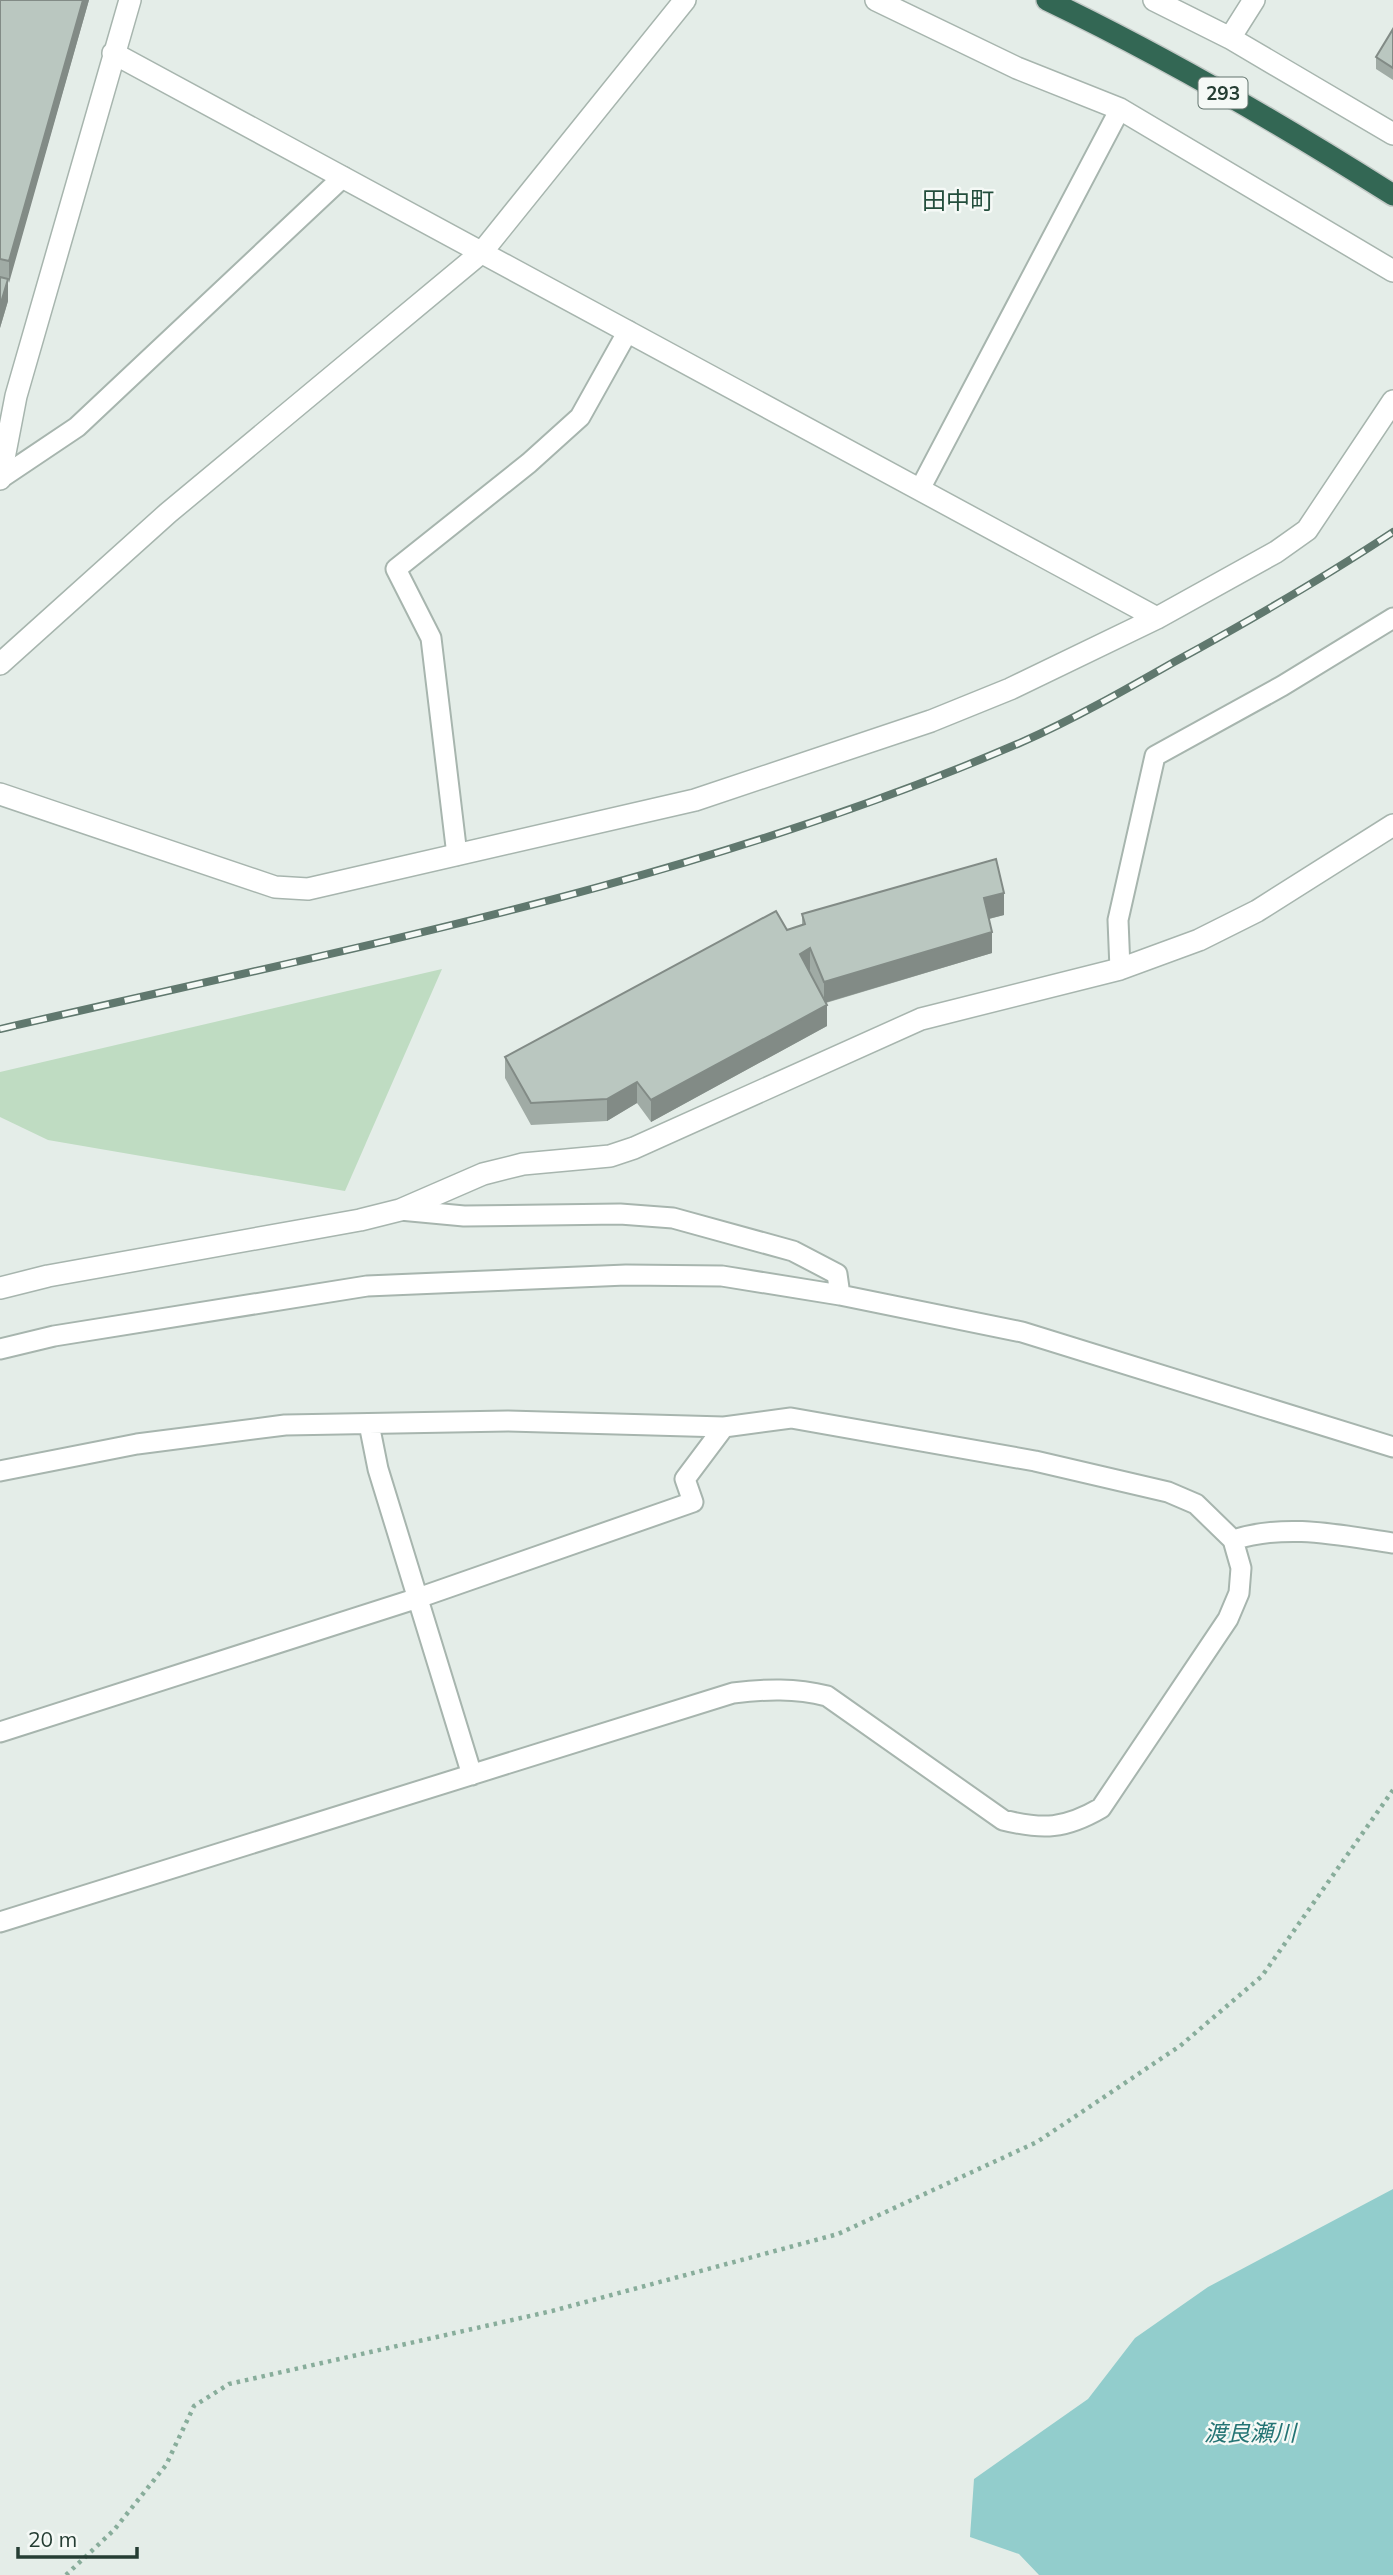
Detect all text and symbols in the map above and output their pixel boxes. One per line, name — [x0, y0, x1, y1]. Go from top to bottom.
road number: 293 — [1198, 78, 1248, 108]
district label: 田中町 — [922, 185, 994, 215]
water label: 渡良瀬川 — [1204, 2418, 1299, 2447]
scale bar — [18, 2516, 136, 2560]
text: 20 m — [28, 2526, 77, 2552]

